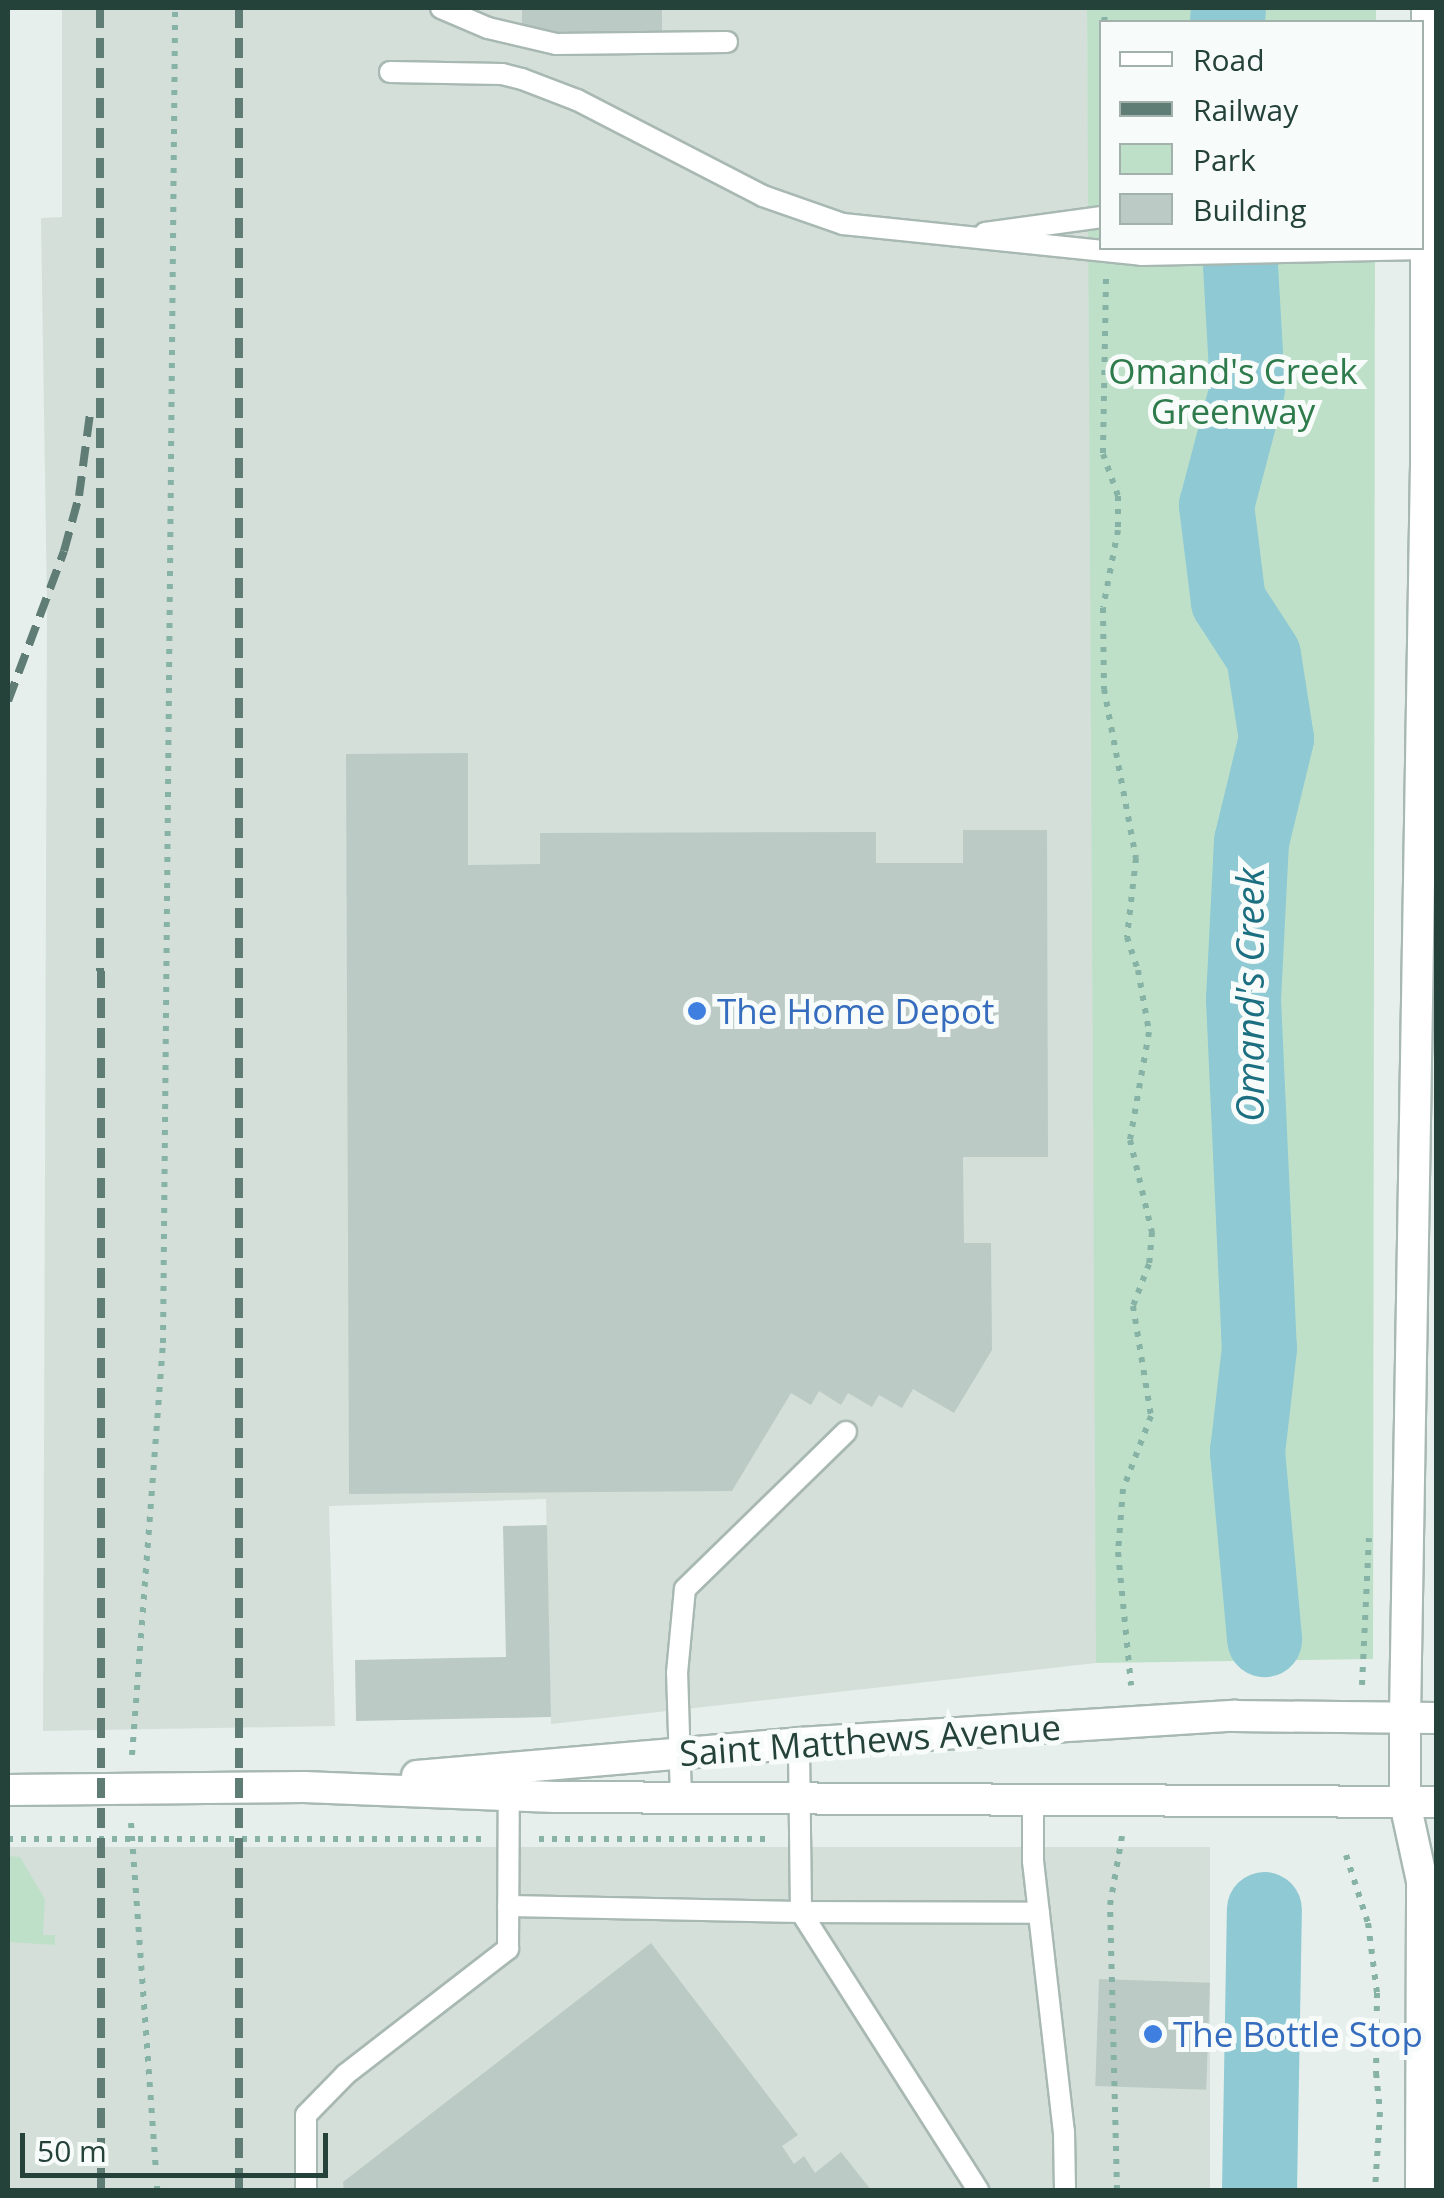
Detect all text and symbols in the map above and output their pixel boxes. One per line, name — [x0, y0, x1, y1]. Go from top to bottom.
legend — [1099, 20, 1424, 250]
text: Road — [1193, 39, 1265, 80]
text: Railway — [1193, 89, 1298, 130]
text: Park — [1193, 139, 1256, 180]
text: Building — [1193, 189, 1307, 230]
park label: Omand's Creek Greenway — [1108, 350, 1358, 432]
water label: Omand's Creek — [1227, 868, 1273, 1122]
place label: The Home Depot — [717, 990, 994, 1032]
marker: The Home Depot — [686, 1000, 708, 1022]
street label: Saint Matthews Avenue — [678, 1706, 1062, 1774]
place label: The Bottle Stop — [1173, 2013, 1423, 2055]
marker: The Bottle Stop — [1142, 2023, 1164, 2045]
scale bar — [25, 2113, 332, 2175]
text: 50 m — [37, 2130, 107, 2171]

